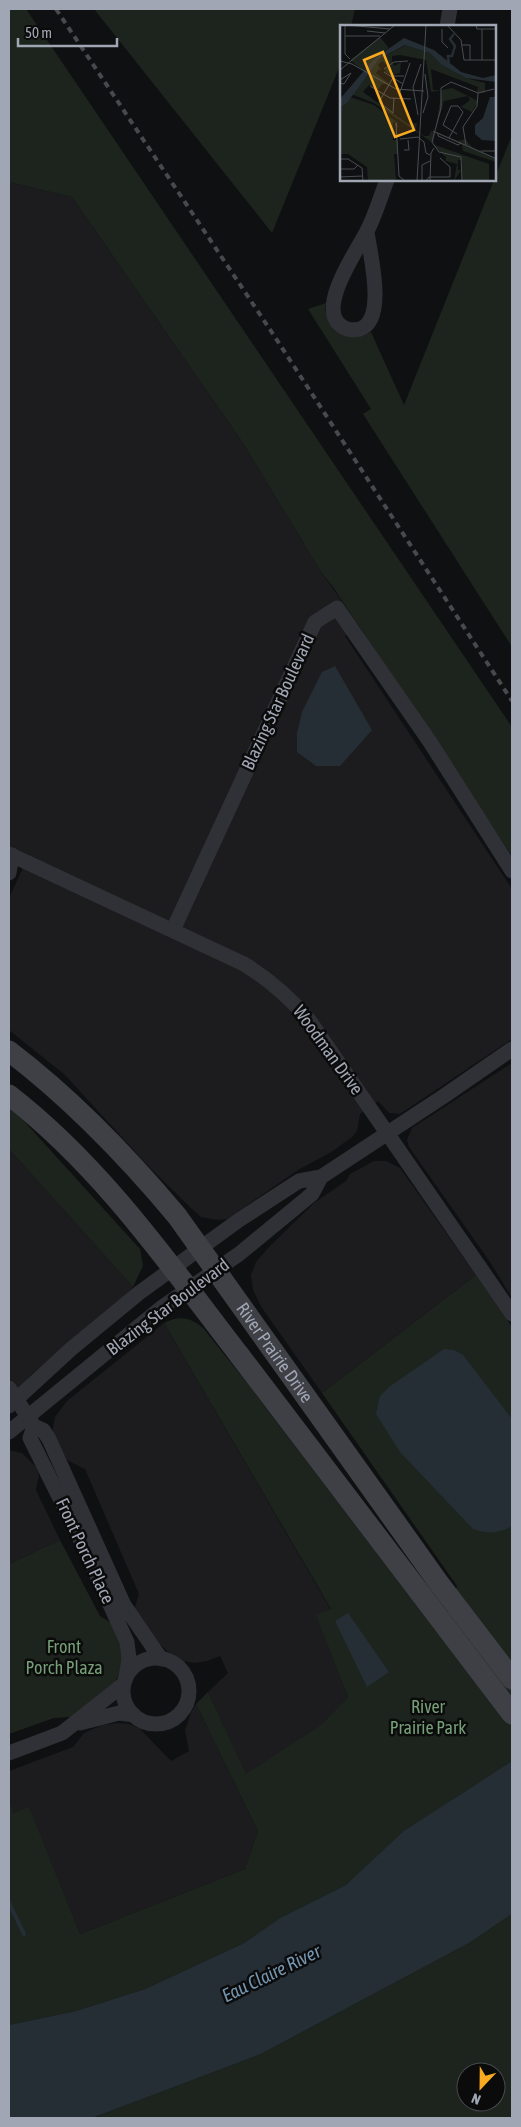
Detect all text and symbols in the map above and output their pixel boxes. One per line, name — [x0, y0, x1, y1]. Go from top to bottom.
scale bar — [18, 15, 116, 47]
text: 50 m — [25, 24, 52, 41]
inset map — [340, 25, 496, 181]
street label: Blazing Star Boulevard — [237, 630, 318, 773]
street label: Woodman Drive — [289, 1001, 368, 1099]
street label: Blazing Star Boulevard — [102, 1254, 233, 1359]
street label: River Prairie Drive — [232, 1298, 318, 1407]
street label: Front Porch Place — [52, 1495, 119, 1607]
park label: Front Porch Plaza — [25, 1636, 103, 1678]
park label: River Prairie Park — [390, 1696, 466, 1738]
water label: Eau Claire River — [218, 1939, 325, 2006]
north arrow — [456, 2062, 506, 2112]
text: N — [469, 2090, 483, 2108]

